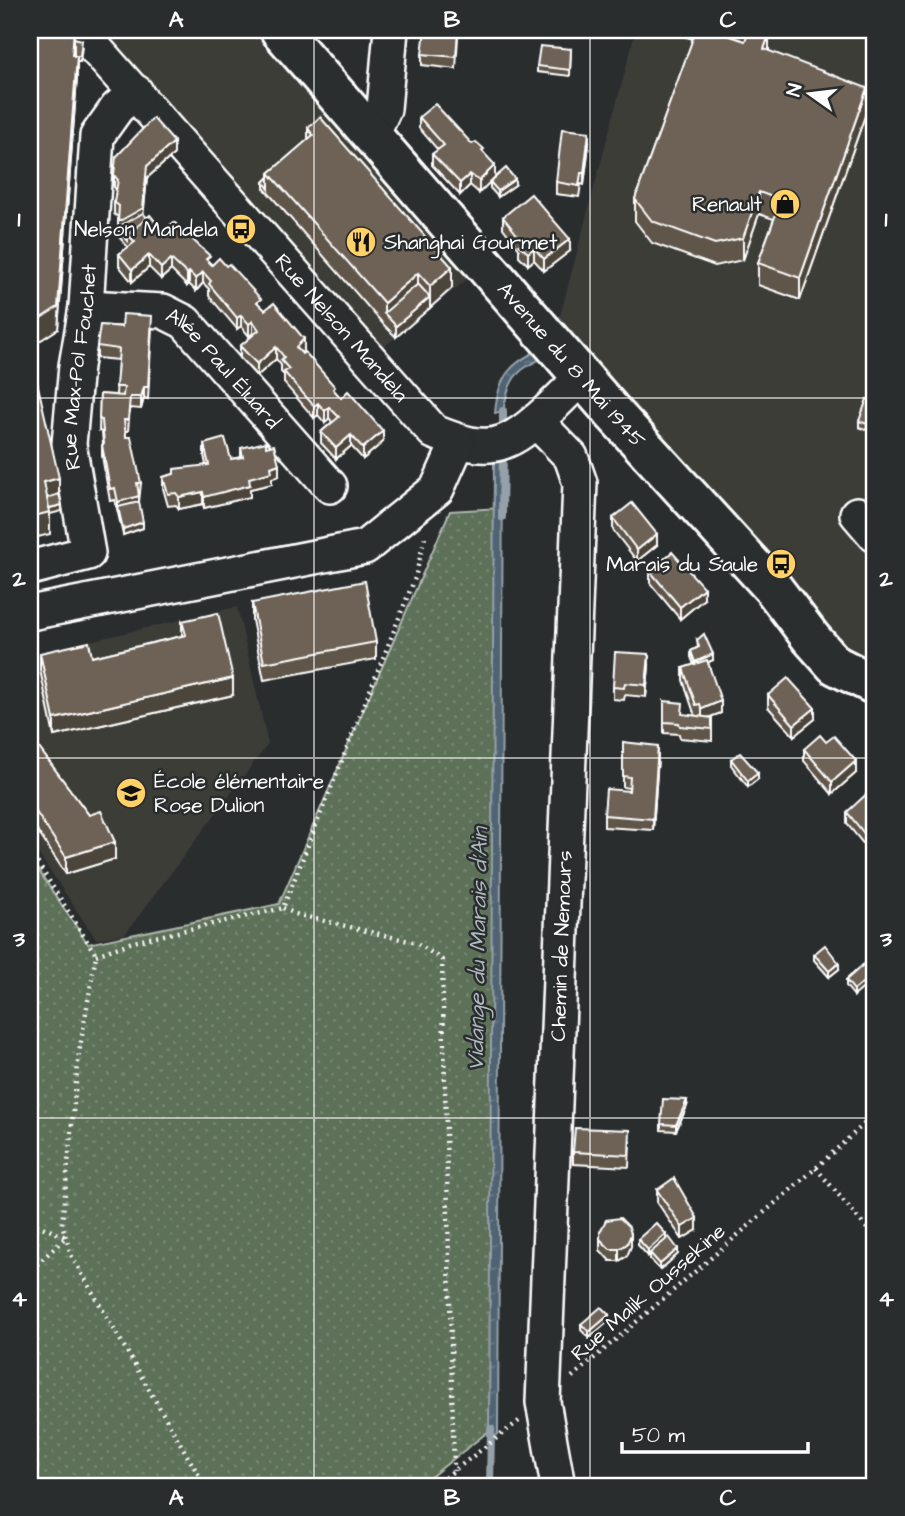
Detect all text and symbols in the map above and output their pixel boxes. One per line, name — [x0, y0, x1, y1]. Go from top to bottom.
text: A — [169, 4, 184, 36]
text: B — [444, 4, 461, 36]
text: C — [720, 4, 737, 36]
north arrow — [776, 60, 846, 130]
text: N — [780, 81, 810, 99]
shop icon: Renault — [768, 187, 802, 221]
place label: Renault — [692, 190, 762, 219]
text: 1 — [18, 203, 21, 235]
text: 1 — [885, 203, 888, 235]
bus stop icon: Nelson Mandela — [224, 212, 258, 246]
place label: Nelson Mandela — [74, 215, 218, 244]
restaurant icon: Shanghai Gourmet — [344, 225, 378, 259]
place label: Shanghai Gourmet — [384, 228, 558, 259]
street label: Rue Nelson Mandela — [268, 247, 415, 409]
street label: Rue Max-Pol Fouchet — [55, 263, 104, 472]
street label: Avenue du 8 Mai 1945 — [491, 276, 652, 455]
street label: Allée Paul Éluard — [161, 301, 287, 435]
bus stop icon: Marais du Saule — [764, 547, 798, 581]
place label: Marais du Saule — [606, 550, 758, 579]
text: 2 — [11, 563, 26, 595]
text: 2 — [878, 563, 893, 595]
place label: École élémentaire Rose Dulion — [154, 767, 324, 820]
school or university icon: École élémentaire Rose Dulion — [114, 776, 148, 810]
water label: Vidange du Marais d'Ain — [460, 824, 497, 1071]
street label: Chemin de Nemours — [544, 850, 579, 1042]
text: 3 — [12, 923, 25, 955]
text: 3 — [879, 923, 892, 955]
street label: Rue Malik Oussekine — [565, 1217, 732, 1368]
text: 4 — [11, 1283, 27, 1315]
text: 4 — [878, 1283, 894, 1315]
scale bar — [622, 1411, 807, 1455]
text: 50 m — [632, 1421, 686, 1450]
text: A — [169, 1482, 184, 1514]
text: B — [444, 1482, 461, 1514]
text: C — [720, 1482, 737, 1514]

